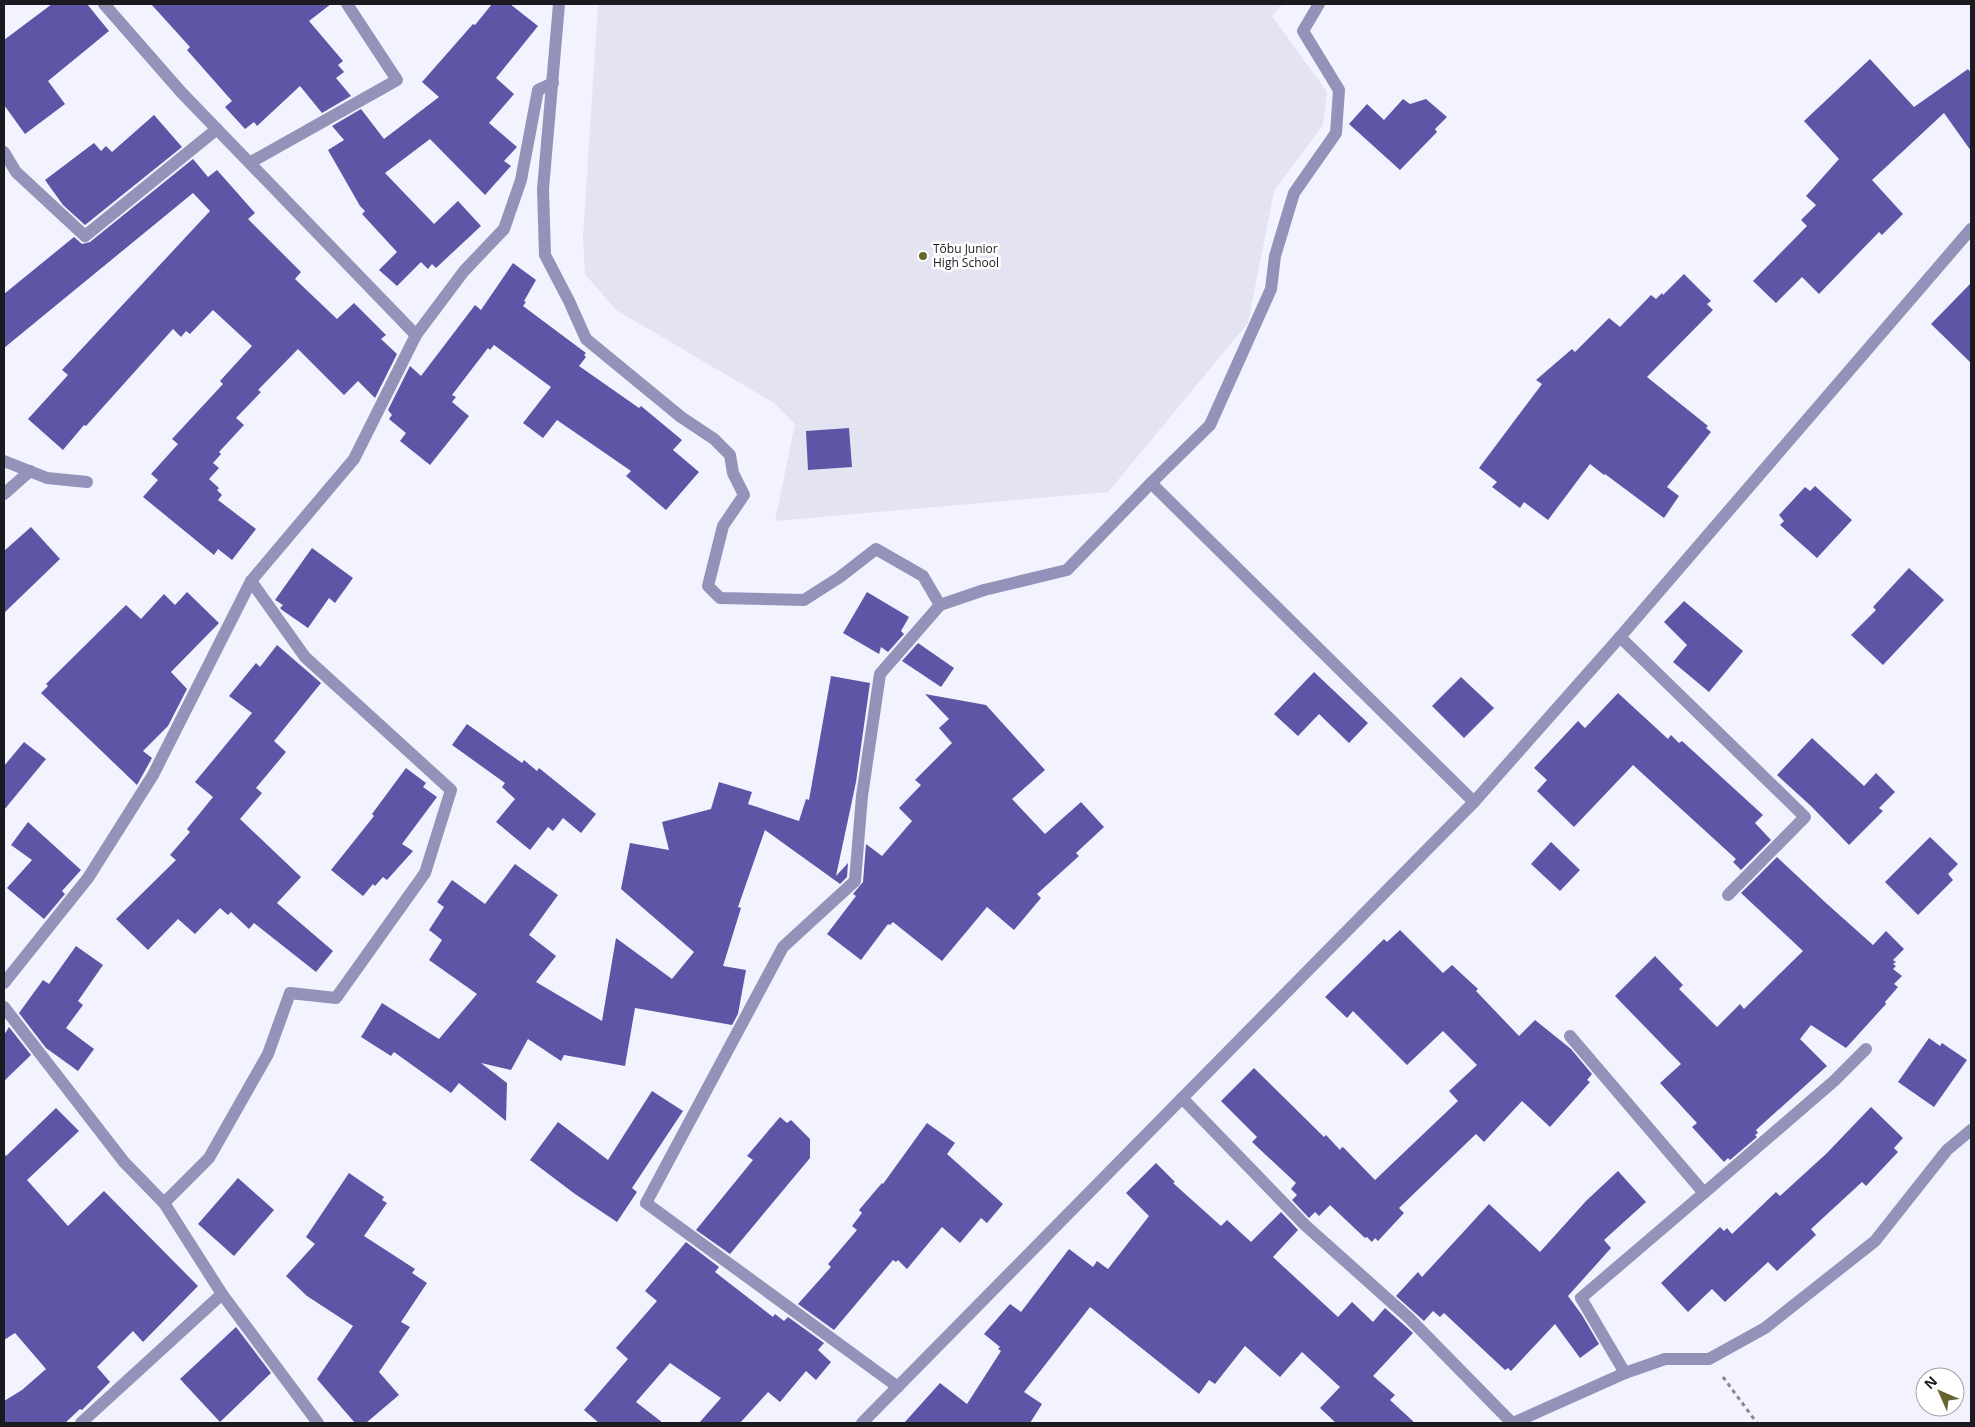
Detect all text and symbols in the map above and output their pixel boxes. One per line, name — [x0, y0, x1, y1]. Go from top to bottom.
place label: Tōbu Junior High School — [933, 240, 999, 271]
marker: Tōbu Junior High School — [917, 250, 929, 262]
north arrow — [1915, 1367, 1965, 1417]
text: N — [1920, 1372, 1941, 1393]

